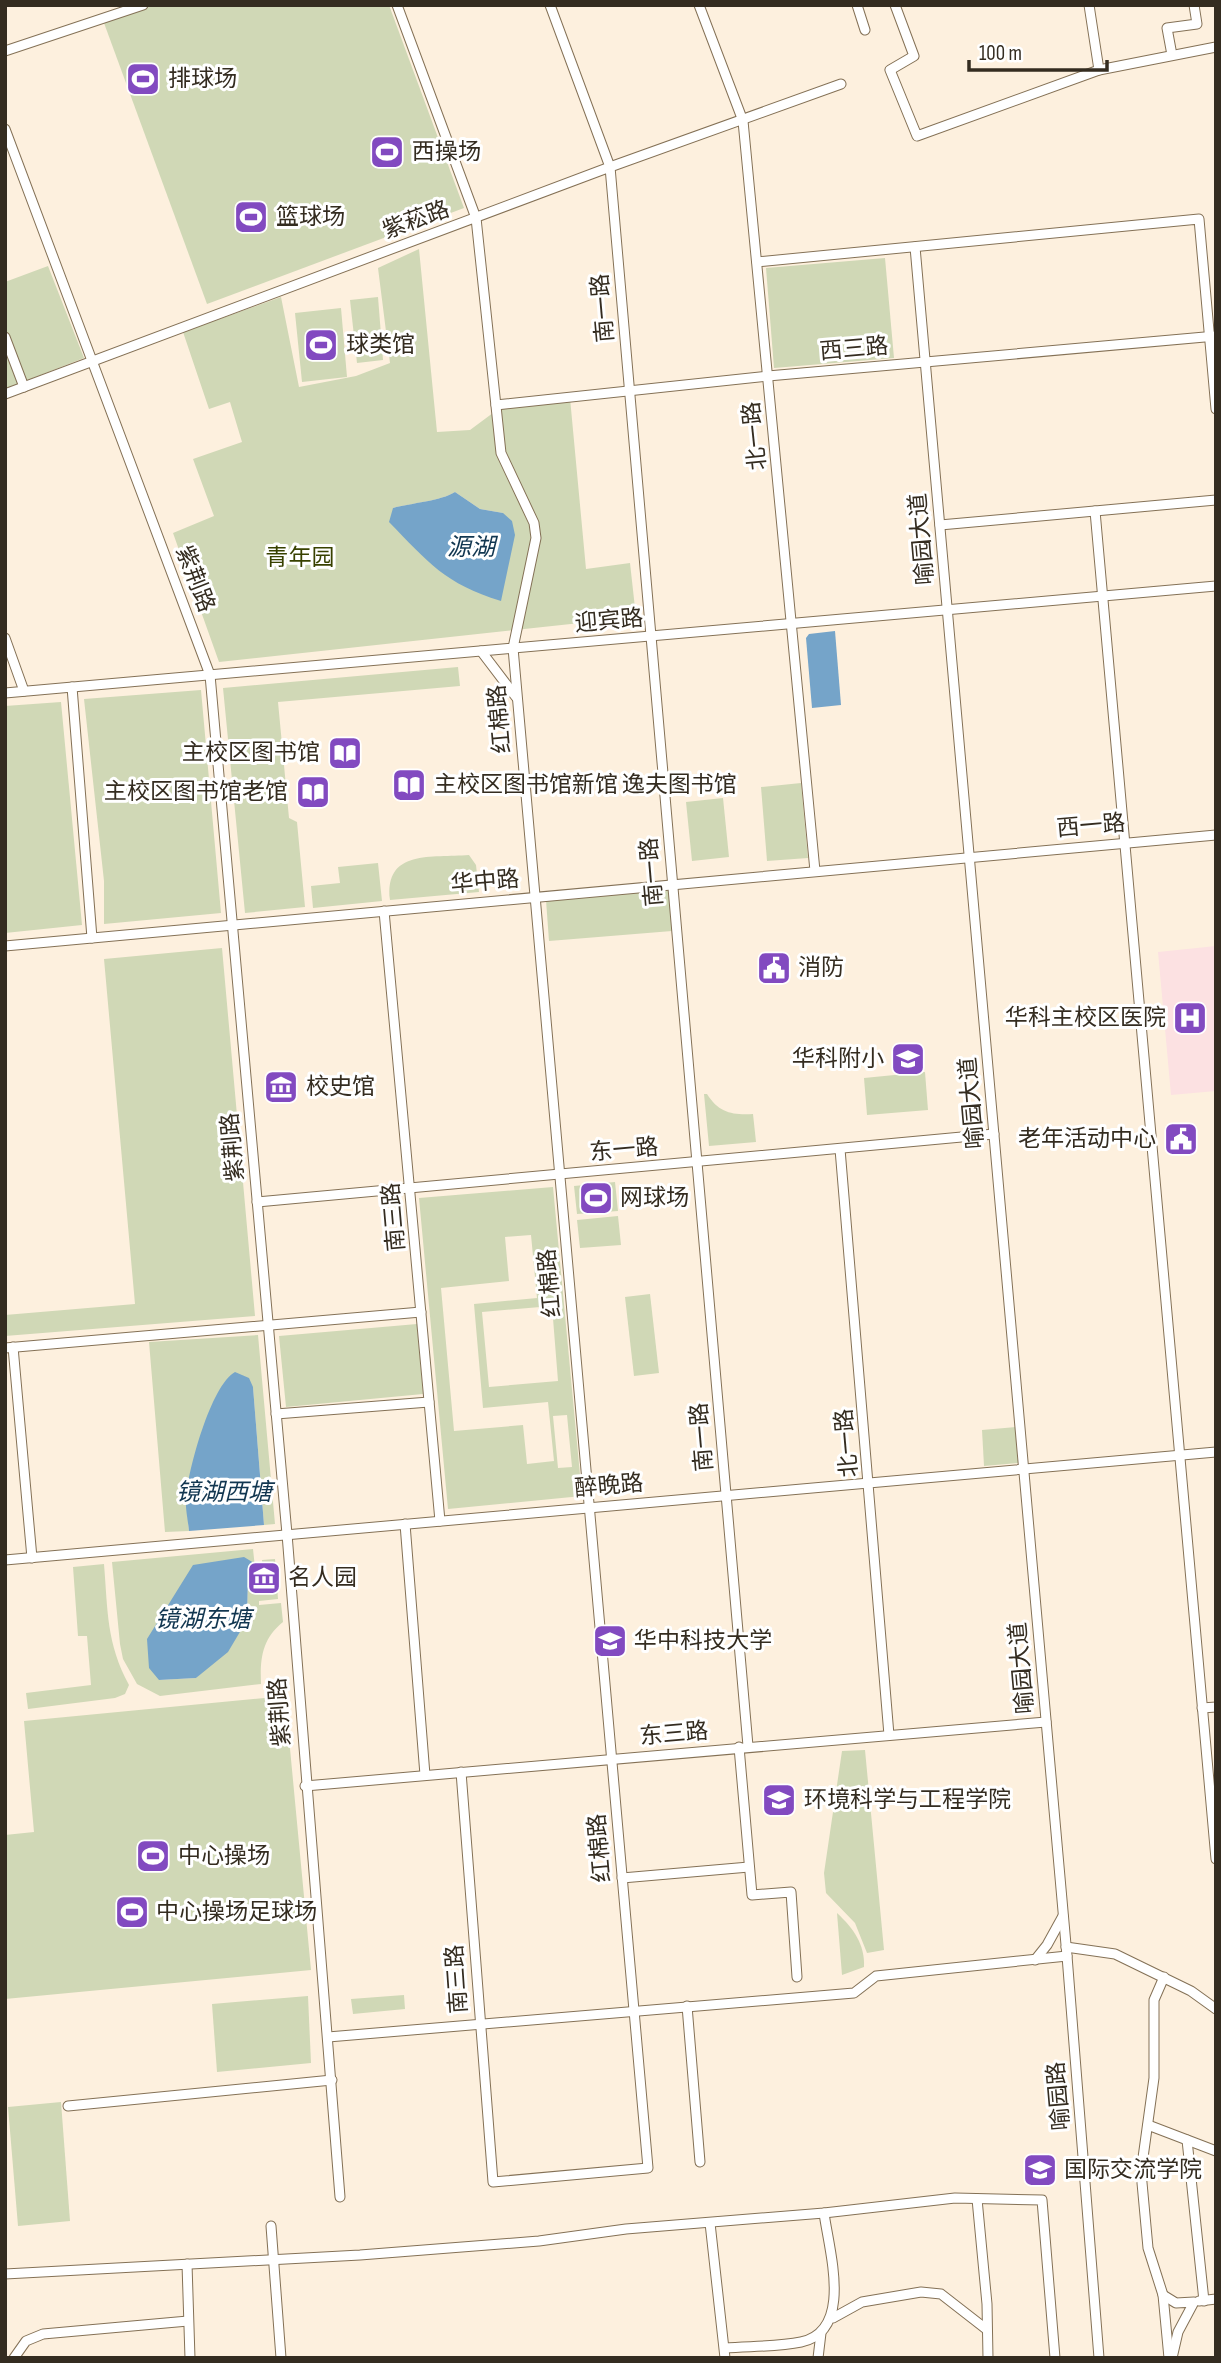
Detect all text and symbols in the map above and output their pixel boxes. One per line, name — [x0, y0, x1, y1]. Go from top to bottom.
scale bar — [969, 28, 1107, 72]
text: 100 m — [979, 41, 1022, 66]
sports icon: 排球场 — [124, 60, 162, 98]
place label: 排球场 — [168, 65, 237, 93]
sports icon: 西操场 — [368, 133, 406, 171]
place label: 西操场 — [412, 138, 481, 166]
street label: 紫菘路 — [379, 195, 453, 245]
sports icon: 篮球场 — [232, 198, 270, 236]
place label: 篮球场 — [276, 203, 345, 231]
street label: 南一路 — [586, 272, 620, 344]
sports icon: 球类馆 — [302, 326, 340, 364]
place label: 球类馆 — [346, 331, 415, 359]
street label: 西三路 — [818, 332, 890, 366]
street label: 北一路 — [737, 400, 773, 472]
street label: 喻园大道 — [904, 492, 940, 586]
water label: 源湖 — [447, 533, 499, 562]
street label: 紫荆路 — [170, 542, 220, 616]
park label: 青年园 — [266, 544, 335, 572]
street label: 迎宾路 — [573, 604, 645, 638]
street label: 红棉路 — [483, 683, 517, 755]
library icon: 主校区图书馆 — [326, 734, 364, 772]
place label: 主校区图书馆 — [182, 739, 320, 767]
library icon: 主校区图书馆新馆 逸夫图书馆 — [390, 766, 428, 804]
place label: 主校区图书馆新馆 逸夫图书馆 — [434, 771, 737, 799]
library icon: 主校区图书馆老馆 — [294, 773, 332, 811]
place label: 主校区图书馆老馆 — [104, 778, 288, 806]
street label: 西一路 — [1055, 809, 1127, 843]
street label: 南一路 — [635, 836, 669, 908]
street label: 华中路 — [449, 865, 521, 899]
public building icon: 消防 — [755, 949, 793, 987]
place label: 消防 — [798, 954, 844, 982]
hospital icon: 华科主校区医院 — [1171, 999, 1209, 1037]
place label: 华科主校区医院 — [1005, 1004, 1166, 1032]
school or university icon: 华科附小 — [889, 1040, 927, 1078]
place label: 华科附小 — [792, 1045, 884, 1073]
street label: 喻园大道 — [954, 1056, 990, 1150]
museum icon: 校史馆 — [262, 1068, 300, 1106]
place label: 校史馆 — [306, 1073, 375, 1101]
street label: 紫荆路 — [216, 1111, 250, 1183]
public building icon: 老年活动中心 — [1162, 1120, 1200, 1158]
place label: 老年活动中心 — [1018, 1125, 1156, 1153]
street label: 东一路 — [588, 1133, 660, 1167]
sports icon: 网球场 — [577, 1179, 615, 1217]
street label: 南三路 — [377, 1181, 411, 1253]
place label: 网球场 — [620, 1184, 689, 1212]
street label: 红棉路 — [533, 1247, 567, 1319]
street label: 南一路 — [685, 1401, 719, 1473]
street label: 北一路 — [830, 1407, 864, 1479]
street label: 醉晚路 — [573, 1469, 645, 1503]
water label: 镜湖西塘 — [176, 1478, 276, 1507]
museum icon: 名人园 — [245, 1559, 283, 1597]
place label: 名人园 — [288, 1564, 357, 1592]
water label: 镜湖东塘 — [155, 1605, 255, 1634]
street label: 喻园大道 — [1004, 1621, 1040, 1715]
school or university icon: 华中科技大学 — [591, 1622, 629, 1660]
place label: 华中科技大学 — [634, 1627, 772, 1655]
street label: 紫荆路 — [264, 1677, 296, 1747]
street label: 东三路 — [638, 1717, 710, 1751]
school or university icon: 环境科学与工程学院 — [760, 1781, 798, 1819]
place label: 环境科学与工程学院 — [804, 1786, 1011, 1814]
street label: 红棉路 — [583, 1812, 617, 1884]
sports icon: 中心操场 — [134, 1837, 172, 1875]
place label: 中心操场 — [178, 1842, 270, 1870]
sports icon: 中心操场足球场 — [113, 1893, 151, 1931]
place label: 中心操场足球场 — [156, 1898, 317, 1926]
street label: 南三路 — [441, 1944, 473, 2014]
street label: 喻园路 — [1042, 2060, 1076, 2132]
school or university icon: 国际交流学院 — [1021, 2151, 1059, 2189]
place label: 国际交流学院 — [1064, 2156, 1202, 2184]

